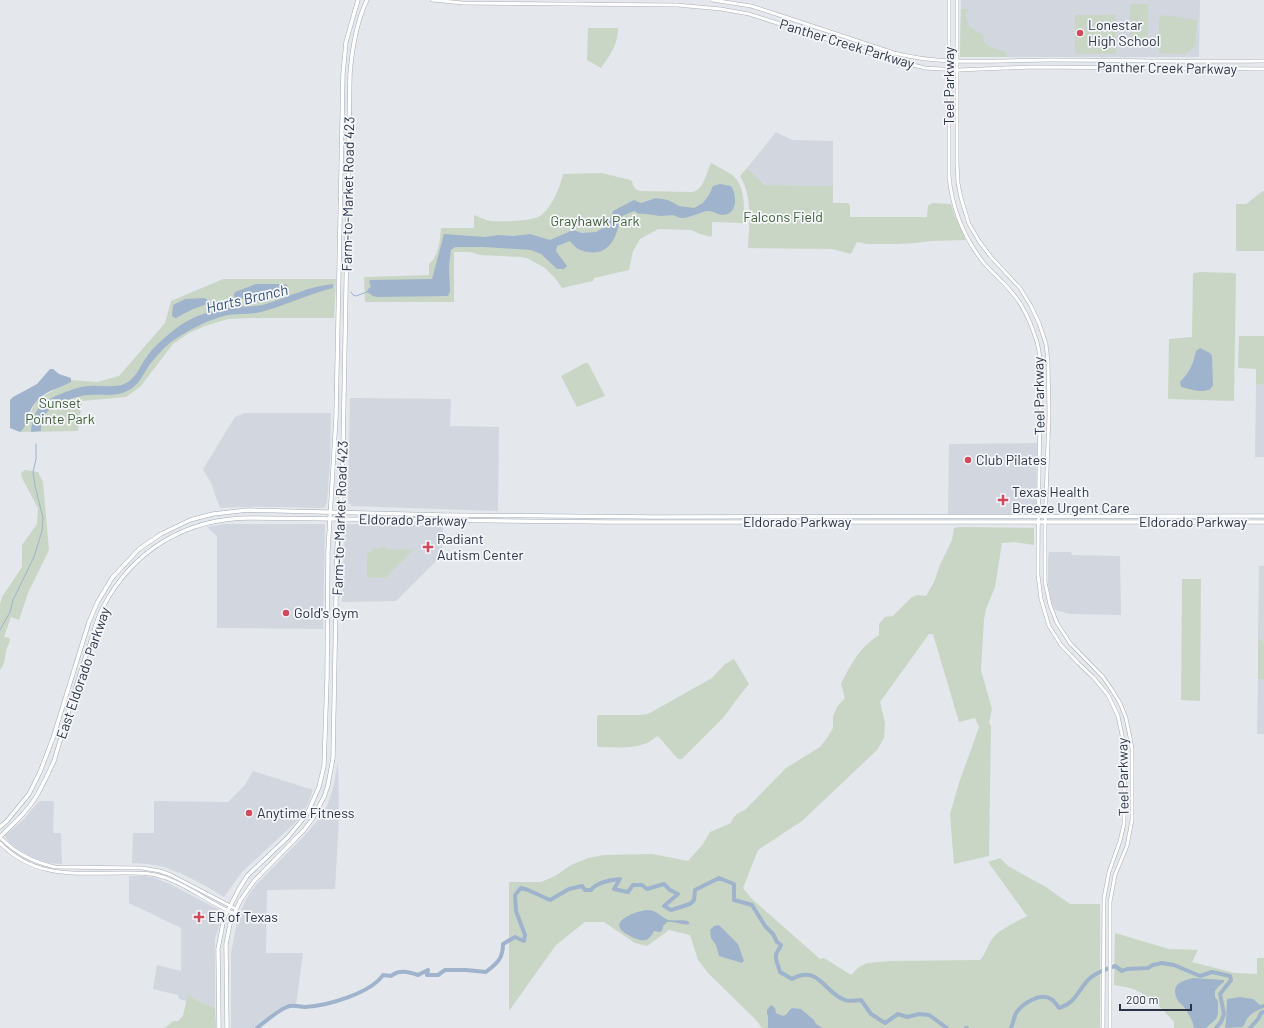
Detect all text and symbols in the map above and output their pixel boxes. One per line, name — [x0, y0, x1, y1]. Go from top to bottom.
street label: Panther Creek Parkway — [778, 15, 917, 72]
place label: Lonestar High School — [1088, 16, 1160, 49]
marker: Lonestar High School — [1075, 28, 1085, 38]
street label: Teel Parkway — [940, 46, 957, 125]
street label: Panther Creek Parkway — [1097, 58, 1238, 77]
street label: Farm-to-Market Road 423 — [338, 116, 357, 272]
park label: Falcons Field — [743, 208, 823, 225]
park label: Grayhawk Park — [550, 212, 640, 229]
water label: Harts Branch — [204, 280, 290, 316]
street label: Teel Parkway — [1029, 356, 1048, 436]
park label: Sunset Pointe Park — [25, 394, 95, 427]
street label: Farm-to-Market Road 423 — [328, 440, 351, 596]
place label: Club Pilates — [976, 451, 1047, 468]
marker: Club Pilates — [963, 455, 973, 465]
place label: Texas Health Breeze Urgent Care — [1012, 483, 1130, 516]
marker: Texas Health Breeze Urgent Care — [997, 494, 1009, 506]
street label: Eldorado Parkway — [359, 510, 468, 529]
street label: Eldorado Parkway — [743, 513, 852, 530]
street label: Eldorado Parkway — [1139, 513, 1248, 530]
place label: Radiant Autism Center — [437, 530, 524, 563]
marker: Radiant Autism Center — [422, 541, 434, 553]
street label: East Eldorado Parkway — [52, 604, 113, 741]
place label: Gold's Gym — [294, 604, 359, 621]
marker: Gold's Gym — [281, 608, 291, 618]
street label: Teel Parkway — [1113, 737, 1132, 817]
place label: Anytime Fitness — [257, 804, 355, 821]
marker: Anytime Fitness — [244, 808, 254, 818]
place label: ER of Texas — [208, 908, 278, 925]
marker: ER of Texas — [193, 911, 205, 923]
scale bar — [1120, 986, 1191, 1012]
text: 200 m — [1126, 992, 1158, 1006]

